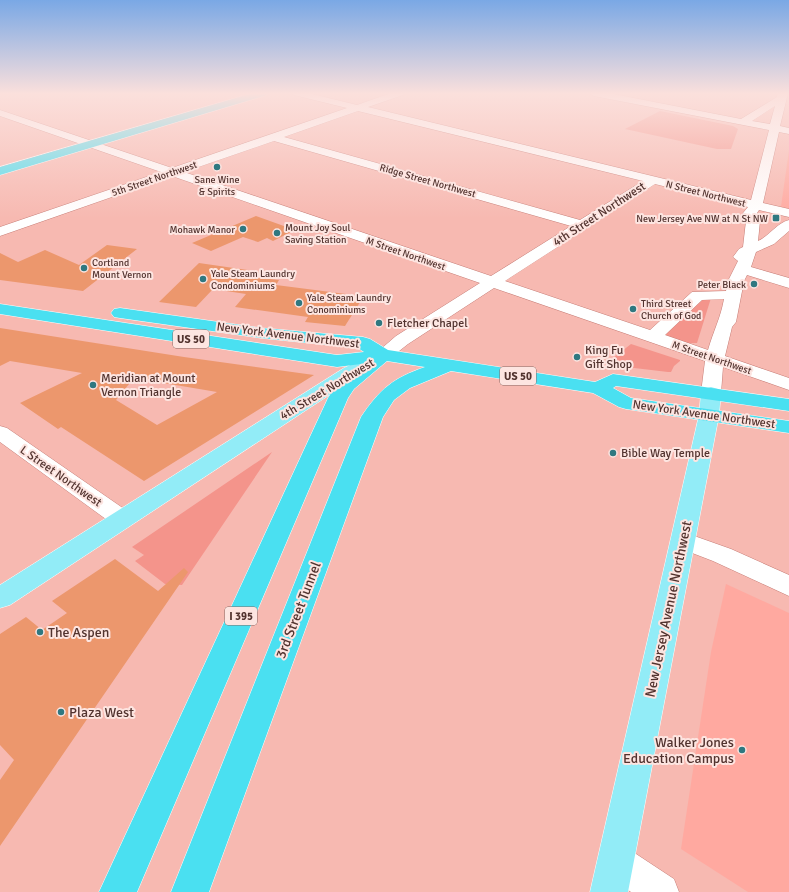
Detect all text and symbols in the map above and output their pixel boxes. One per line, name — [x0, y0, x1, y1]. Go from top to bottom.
street label: 5th Street Northwest — [110, 159, 199, 199]
street label: Ridge Street Northwest — [378, 161, 478, 201]
marker: Sane Wine & Spirits — [212, 162, 222, 172]
place label: Sane Wine & Spirits — [195, 174, 239, 198]
street label: N Street Northwest — [665, 178, 747, 210]
street label: 4th Street Northwest — [550, 179, 648, 250]
place label: New Jersey Ave NW at N St NW — [636, 213, 768, 225]
marker: New Jersey Ave NW at N St NW — [771, 213, 781, 223]
place label: Mount Joy Soul Saving Station — [285, 222, 351, 246]
place label: Mohawk Manor — [169, 224, 235, 236]
marker: Mohawk Manor — [238, 224, 248, 234]
marker: Mount Joy Soul Saving Station — [272, 228, 282, 238]
street label: M Street Northwest — [364, 235, 447, 273]
place label: Cortland Mount Vernon — [92, 257, 152, 281]
marker: Cortland Mount Vernon — [79, 263, 89, 273]
place label: Yale Steam Laundry Condominiums — [211, 268, 295, 292]
marker: Yale Steam Laundry Condominiums — [198, 274, 208, 284]
place label: Peter Black — [698, 279, 746, 291]
marker: Peter Black — [749, 279, 759, 289]
place label: Yale Steam Laundry Conominiums — [307, 292, 391, 316]
marker: Yale Steam Laundry Conominiums — [294, 298, 304, 308]
place label: Third Street Church of God — [641, 298, 701, 322]
marker: Third Street Church of God — [628, 304, 638, 314]
place label: Fletcher Chapel — [387, 316, 468, 331]
marker: Fletcher Chapel — [374, 318, 384, 328]
street label: New York Avenue Northwest — [216, 319, 360, 352]
road number: US 50 — [173, 330, 209, 348]
street label: M Street Northwest — [670, 339, 753, 377]
place label: King Fu Gift Shop — [585, 343, 632, 372]
marker: King Fu Gift Shop — [572, 352, 582, 362]
street label: 4th Street Northwest — [277, 355, 377, 424]
road number: US 50 — [500, 367, 536, 385]
place label: Meridian at Mount Vernon Triangle — [101, 371, 195, 400]
marker: Meridian at Mount Vernon Triangle — [88, 380, 98, 390]
street label: New York Avenue Northwest — [632, 397, 776, 432]
street label: L Street Northwest — [17, 443, 104, 510]
place label: Bible Way Temple — [621, 446, 710, 461]
marker: Bible Way Temple — [608, 448, 618, 458]
street label: New Jersey Avenue Northwest — [641, 519, 696, 699]
street label: 3rd Street Tunnel — [272, 559, 325, 661]
road number: I 395 — [225, 607, 257, 625]
place label: The Aspen — [48, 624, 109, 641]
marker: The Aspen — [35, 627, 45, 637]
place label: Plaza West — [69, 704, 134, 721]
marker: Plaza West — [56, 707, 66, 717]
place label: Walker Jones Education Campus — [623, 734, 734, 767]
marker: Walker Jones Education Campus — [737, 745, 747, 755]

